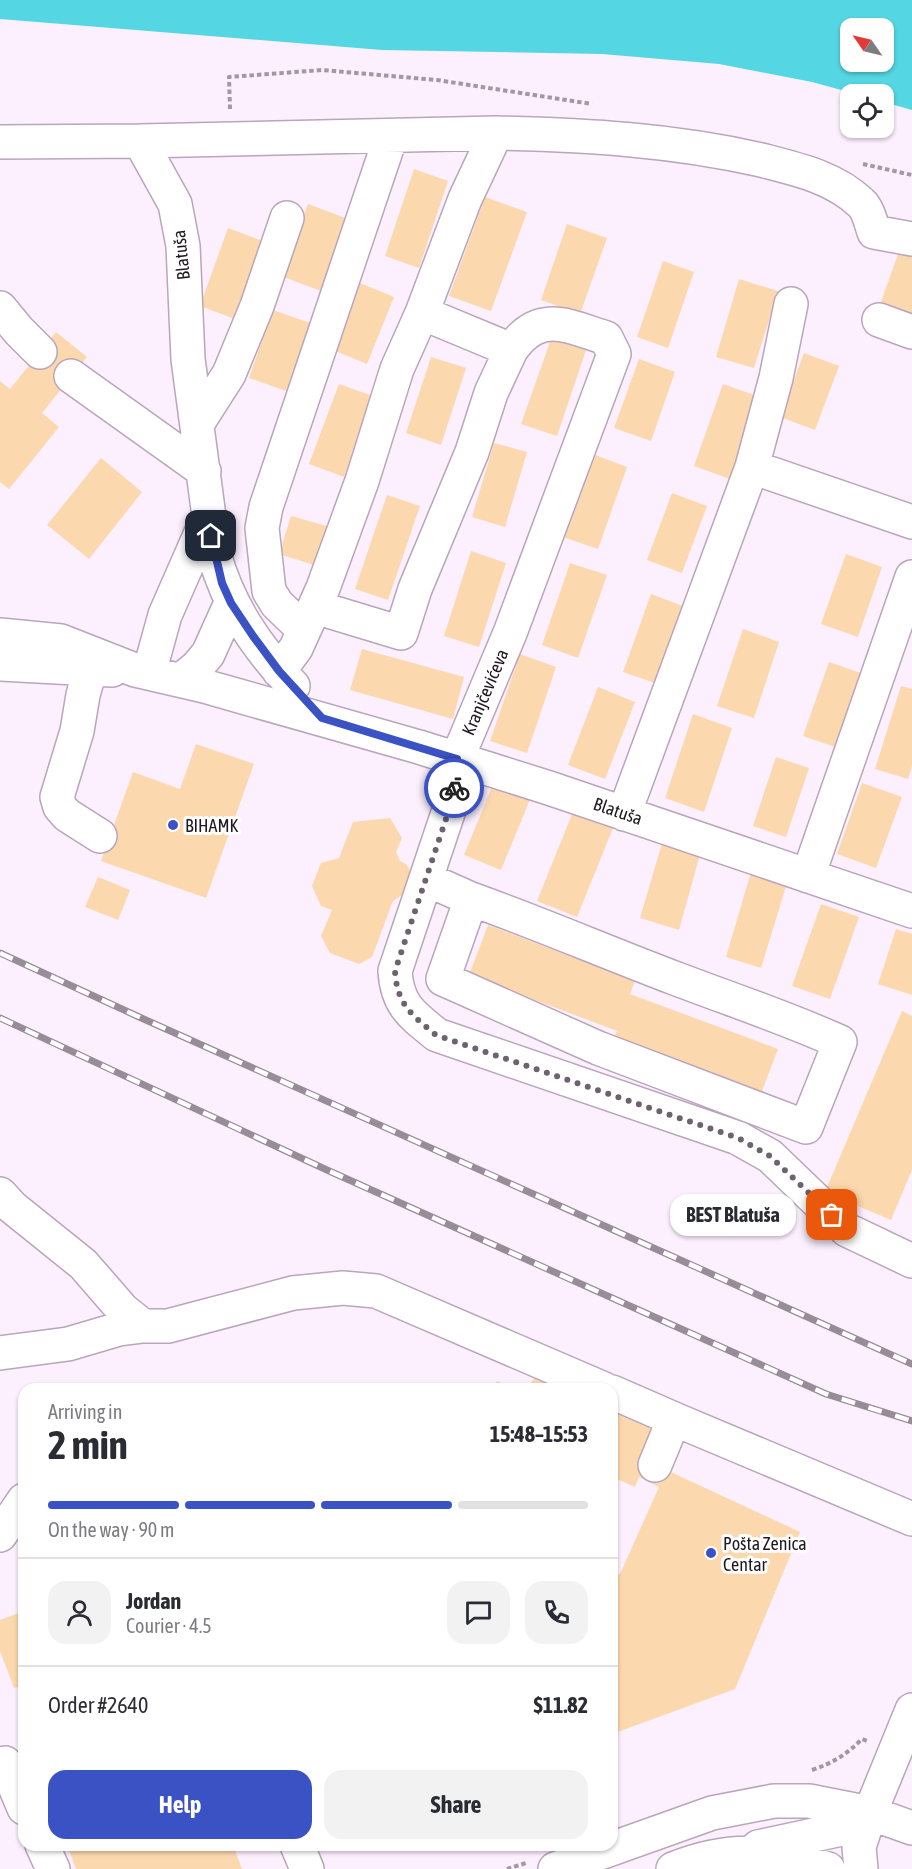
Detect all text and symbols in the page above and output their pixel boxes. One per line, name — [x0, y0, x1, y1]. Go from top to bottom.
north arrow — [840, 18, 894, 72]
map controls — [840, 18, 894, 138]
button: locate — [840, 84, 894, 138]
street label: Blatuša — [168, 229, 194, 281]
pin — [185, 510, 236, 561]
icon: home — [194, 519, 227, 552]
street label: Kranjčevićeva — [457, 646, 513, 738]
courier — [424, 758, 484, 818]
icon: bike — [438, 772, 471, 805]
street label: Blatuša — [591, 793, 645, 829]
place label: BIHAMK — [185, 815, 238, 836]
marker: BIHAMK — [166, 818, 180, 832]
pin — [806, 1189, 857, 1240]
callout: BEST Blatuša — [670, 1194, 796, 1236]
icon: bag — [815, 1198, 848, 1231]
text: BEST Blatuša — [686, 1203, 780, 1226]
text: Arriving in — [48, 1400, 122, 1423]
text: 15:48–15:53 — [490, 1421, 588, 1447]
text: 2 min — [48, 1423, 128, 1467]
text: On the way · 90 m — [48, 1518, 174, 1541]
place label: Pošta Zenica Centar — [723, 1533, 807, 1575]
marker: Pošta Zenica Centar — [704, 1546, 718, 1560]
button: person — [48, 1581, 111, 1644]
button: chat — [447, 1581, 510, 1644]
button: phone — [525, 1581, 588, 1644]
text: Jordan — [126, 1588, 181, 1614]
text: Courier · 4.5 — [126, 1614, 212, 1637]
text: Order #2640 — [48, 1692, 148, 1718]
text: $11.82 — [533, 1692, 588, 1718]
button: Help — [48, 1770, 312, 1839]
button: Share — [324, 1770, 588, 1839]

